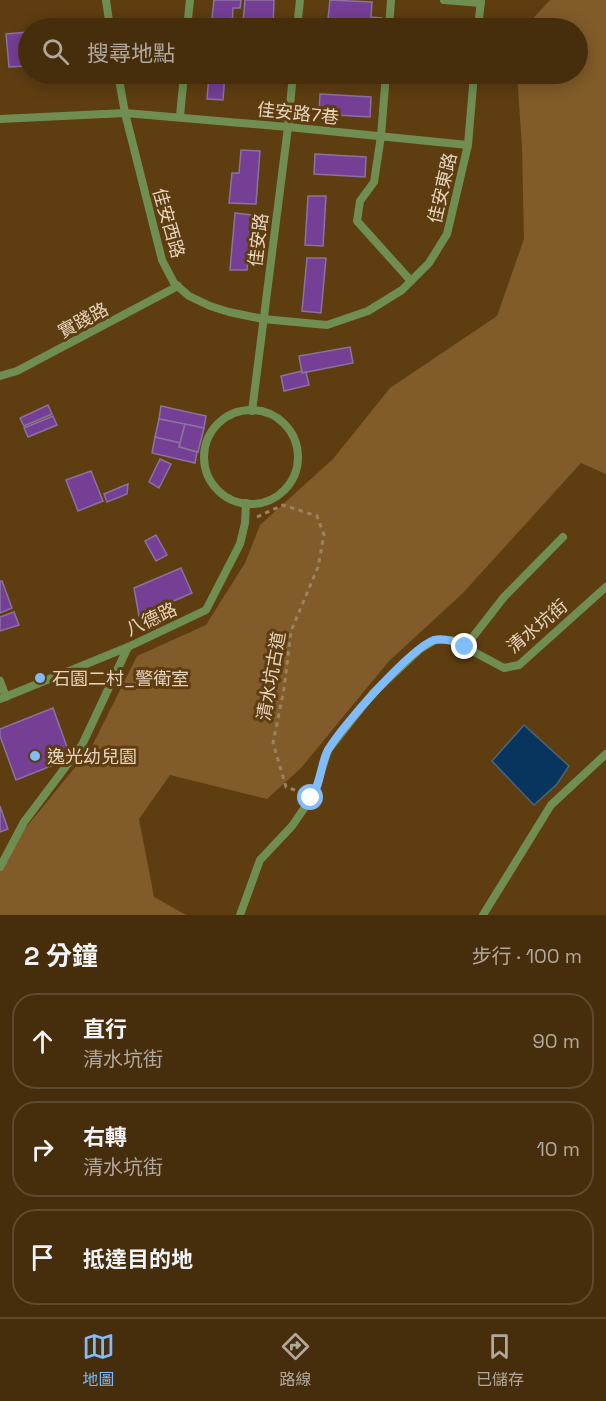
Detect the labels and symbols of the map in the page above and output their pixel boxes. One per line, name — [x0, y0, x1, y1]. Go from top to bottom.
street label: 佳安路7巷 — [256, 97, 340, 129]
street label: 佳安東路 — [423, 150, 461, 226]
street label: 佳安西路 — [148, 185, 190, 261]
street label: 佳安路 — [243, 212, 273, 268]
street label: 實踐路 — [54, 297, 112, 343]
street label: 清水坑街 — [502, 594, 572, 658]
street label: 八德路 — [122, 597, 180, 641]
street label: 清水坑古道 — [252, 630, 290, 722]
route end — [451, 633, 477, 659]
place label: 石園二村_警衛室 — [52, 667, 189, 690]
marker: 石園二村_警衛室 — [33, 671, 47, 685]
place label: 逸光幼兒園 — [47, 745, 137, 768]
marker: 逸光幼兒園 — [28, 749, 42, 763]
route start — [297, 784, 323, 810]

